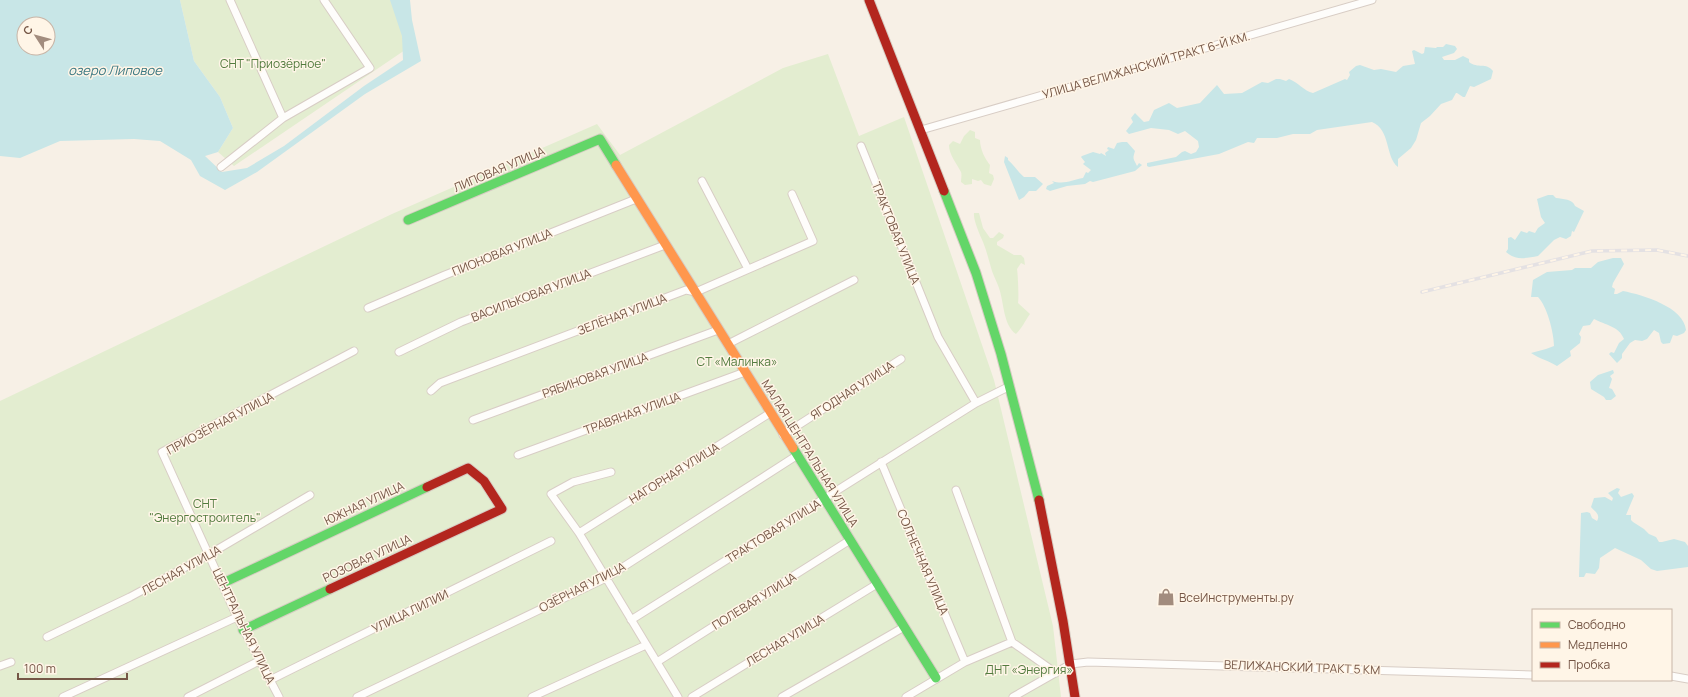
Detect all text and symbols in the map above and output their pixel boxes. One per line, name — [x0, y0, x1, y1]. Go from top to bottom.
north arrow — [16, 16, 56, 56]
text: С — [19, 22, 36, 38]
street label: УЛИЦА ВЕЛИЖАНСКИЙ ТРАКТ 6-Й КМ. — [1040, 27, 1252, 103]
park label: СНТ "Приозёрное" — [220, 55, 326, 72]
water label: озеро Липовое — [68, 61, 163, 79]
street label: ЛИПОВАЯ УЛИЦА — [451, 142, 548, 196]
street label: ТРАКТОВАЯ УЛИЦА — [868, 179, 924, 287]
street label: ПИОНОВАЯ УЛИЦА — [449, 224, 555, 280]
street label: ВАСИЛЬКОВАЯ УЛИЦА — [469, 264, 594, 326]
street label: ЗЕЛЁНАЯ УЛИЦА — [575, 289, 670, 339]
street label: РЯБИНОВАЯ УЛИЦА — [540, 348, 651, 402]
park label: CТ «Малинка» — [697, 353, 777, 370]
street label: ЯГОДНАЯ УЛИЦА — [807, 356, 897, 423]
street label: МАЛАЯ ЦЕНТРАЛЬНАЯ УЛИЦА — [758, 376, 863, 530]
street label: ПРИОЗЁРНАЯ УЛИЦА — [164, 387, 277, 458]
street label: ТРАВЯНАЯ УЛИЦА — [581, 387, 683, 438]
street label: НАГОРНАЯ УЛИЦА — [626, 438, 723, 508]
street label: ЮЖНАЯ УЛИЦА — [321, 477, 407, 529]
park label: СНТ "Энергостроитель" — [149, 495, 261, 526]
street label: ТРАКТОВАЯ УЛИЦА — [722, 495, 824, 567]
street label: СОЛНЕЧНАЯ УЛИЦА — [893, 506, 953, 618]
street label: РОЗОВАЯ УЛИЦА — [320, 530, 415, 586]
street label: ЛЕСНАЯ УЛИЦА — [138, 541, 224, 599]
street label: ОЗЁРНАЯ УЛИЦА — [536, 558, 629, 616]
street label: ЦЕНТРАЛЬНАЯ УЛИЦА — [209, 565, 280, 687]
street label: ПОЛЕВАЯ УЛИЦА — [709, 568, 800, 634]
street label: УЛИЦА ЛИЛИИ — [369, 585, 451, 637]
shop icon: ВсеИнструменты.ру — [1156, 587, 1176, 607]
place label: ВсеИнструменты.ру — [1179, 589, 1295, 606]
legend — [1532, 609, 1672, 681]
street label: ЛЕСНАЯ УЛИЦА — [743, 610, 828, 670]
text: Свободно — [1568, 616, 1626, 633]
text: Медленно — [1568, 636, 1628, 653]
scale bar — [18, 655, 127, 681]
street label: ВЕЛИЖАНСКИЙ ТРАКТ 5 КМ — [1224, 656, 1380, 678]
text: Пробка — [1568, 656, 1610, 673]
text: 100 m — [24, 660, 56, 677]
park label: ДНТ «Энергия» — [985, 661, 1073, 678]

